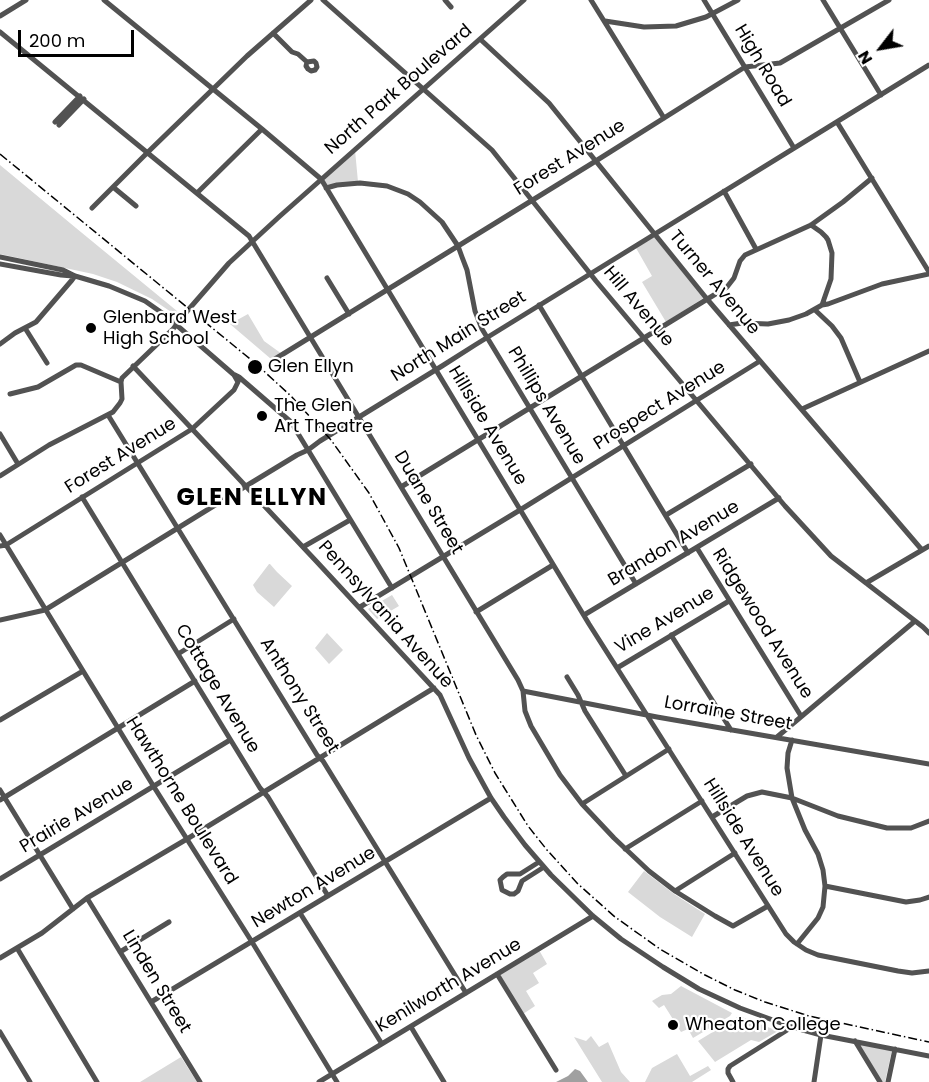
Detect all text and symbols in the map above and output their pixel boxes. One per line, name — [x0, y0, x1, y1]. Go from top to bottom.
scale bar — [21, 18, 136, 56]
north arrow — [851, 18, 911, 78]
street label: North Park Boulevard — [321, 20, 477, 160]
street label: High Road — [729, 21, 795, 111]
text: 200 m — [29, 28, 85, 53]
text: N — [852, 46, 878, 69]
street label: Forest Avenue — [511, 115, 629, 201]
street label: Turner Avenue — [664, 226, 764, 340]
street label: Hill Avenue — [598, 262, 678, 352]
street label: North Main Street — [388, 287, 530, 387]
place label: Glenbard West High School — [103, 307, 237, 350]
marker: Glenbard West High School — [84, 321, 98, 335]
street label: Phillips Avenue — [502, 343, 590, 469]
place label: Glen Ellyn — [268, 356, 354, 378]
street label: Prospect Avenue — [590, 357, 730, 455]
marker: Glen Ellyn — [246, 358, 264, 376]
street label: Hillside Avenue — [443, 362, 531, 490]
place label: The Glen Art Theatre — [274, 395, 373, 438]
marker: The Glen Art Theatre — [255, 409, 269, 423]
street label: Forest Avenue — [62, 413, 180, 499]
street label: Duane Street — [389, 447, 467, 559]
district label: GLEN ELLYN — [177, 485, 327, 513]
street label: Brandon Avenue — [605, 496, 743, 592]
street label: Pennsylvania Avenue — [313, 537, 457, 693]
street label: Ridgewood Avenue — [707, 545, 817, 703]
street label: Vine Avenue — [612, 583, 718, 659]
street label: Cottage Avenue — [170, 621, 264, 757]
street label: Anthony Street — [255, 634, 343, 758]
street label: Lorraine Street — [662, 692, 794, 736]
street label: Hawthorne Boulevard — [120, 713, 242, 889]
street label: Prairie Avenue — [16, 774, 138, 858]
street label: Hillside Avenue — [698, 775, 788, 901]
street label: Newton Avenue — [248, 843, 380, 933]
street label: Linden Street — [117, 927, 195, 1037]
street label: Kenilworth Avenue — [372, 934, 526, 1038]
place label: Wheaton College — [685, 1014, 841, 1036]
marker: Wheaton College — [666, 1018, 680, 1032]

